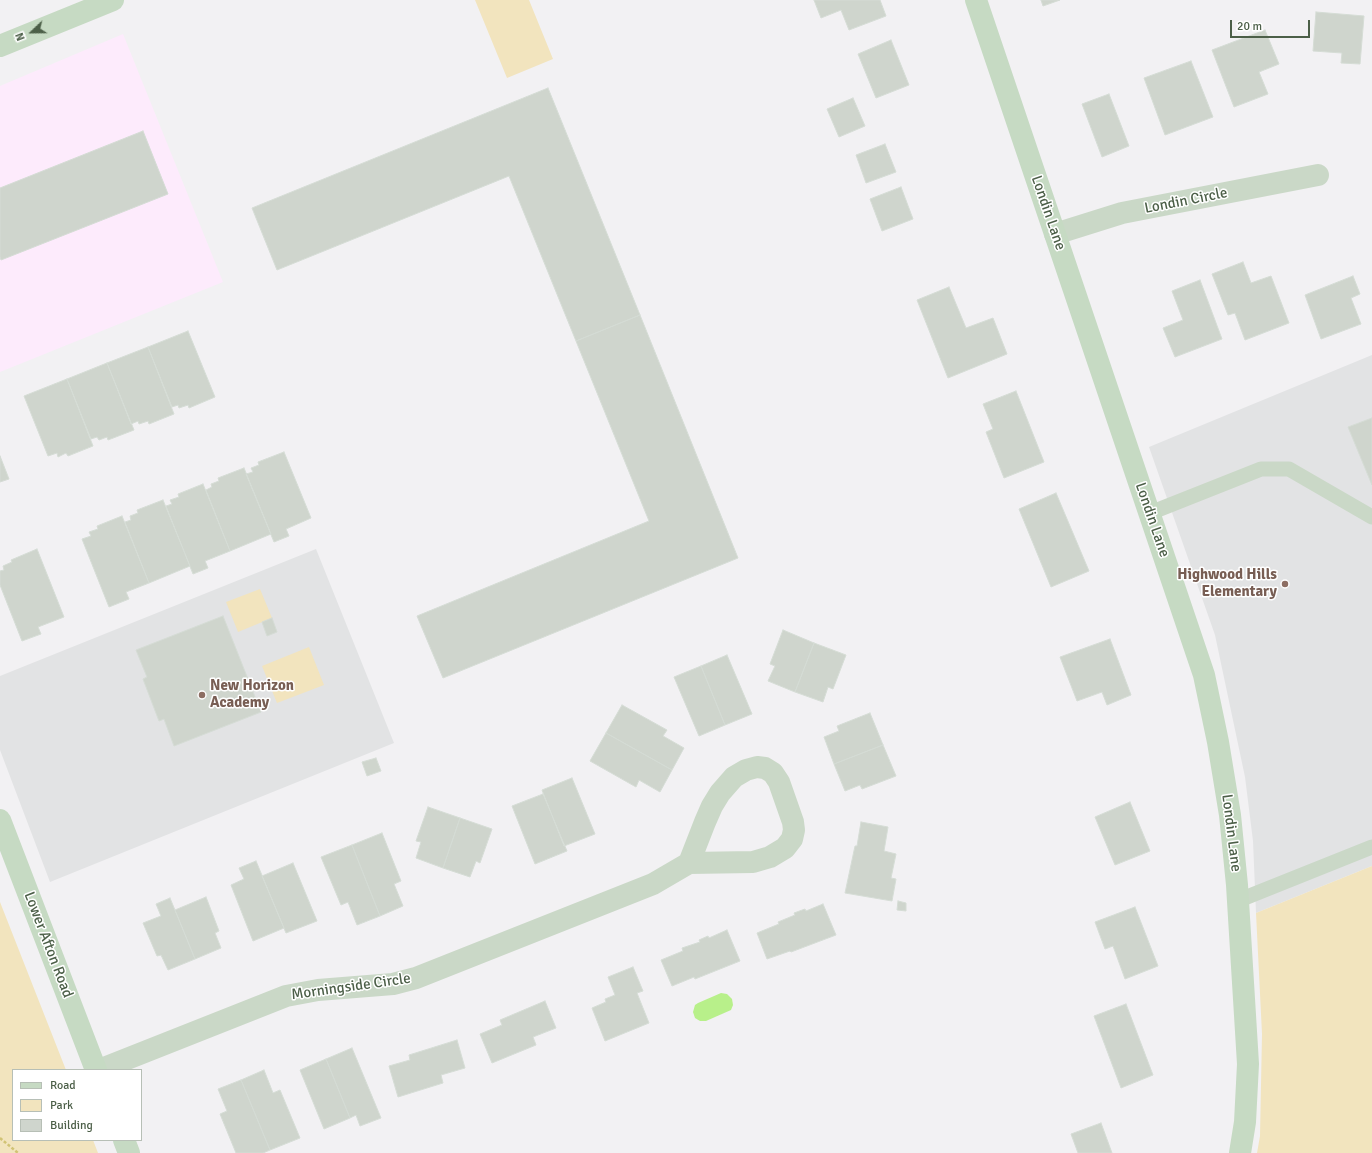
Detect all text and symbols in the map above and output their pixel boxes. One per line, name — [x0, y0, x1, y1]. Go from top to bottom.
north arrow — [12, 12, 52, 52]
scale bar — [1232, 12, 1312, 38]
text: 20 m — [1237, 19, 1262, 34]
text: N — [13, 31, 28, 43]
street label: Londin Lane — [1027, 173, 1069, 253]
street label: Londin Circle — [1143, 184, 1229, 218]
street label: Londin Lane — [1131, 480, 1173, 560]
place label: Highwood Hills Elementary — [1177, 566, 1277, 601]
marker: Highwood Hills Elementary — [1280, 579, 1290, 589]
place label: New Horizon Academy — [210, 677, 294, 712]
marker: New Horizon Academy — [197, 690, 207, 700]
street label: Londin Lane — [1217, 793, 1245, 873]
street label: Lower Afton Road — [20, 889, 76, 1001]
street label: Morningside Circle — [290, 970, 412, 1004]
legend — [12, 1069, 142, 1141]
text: Road — [50, 1078, 76, 1093]
text: Park — [50, 1098, 73, 1113]
text: Building — [50, 1118, 93, 1133]

